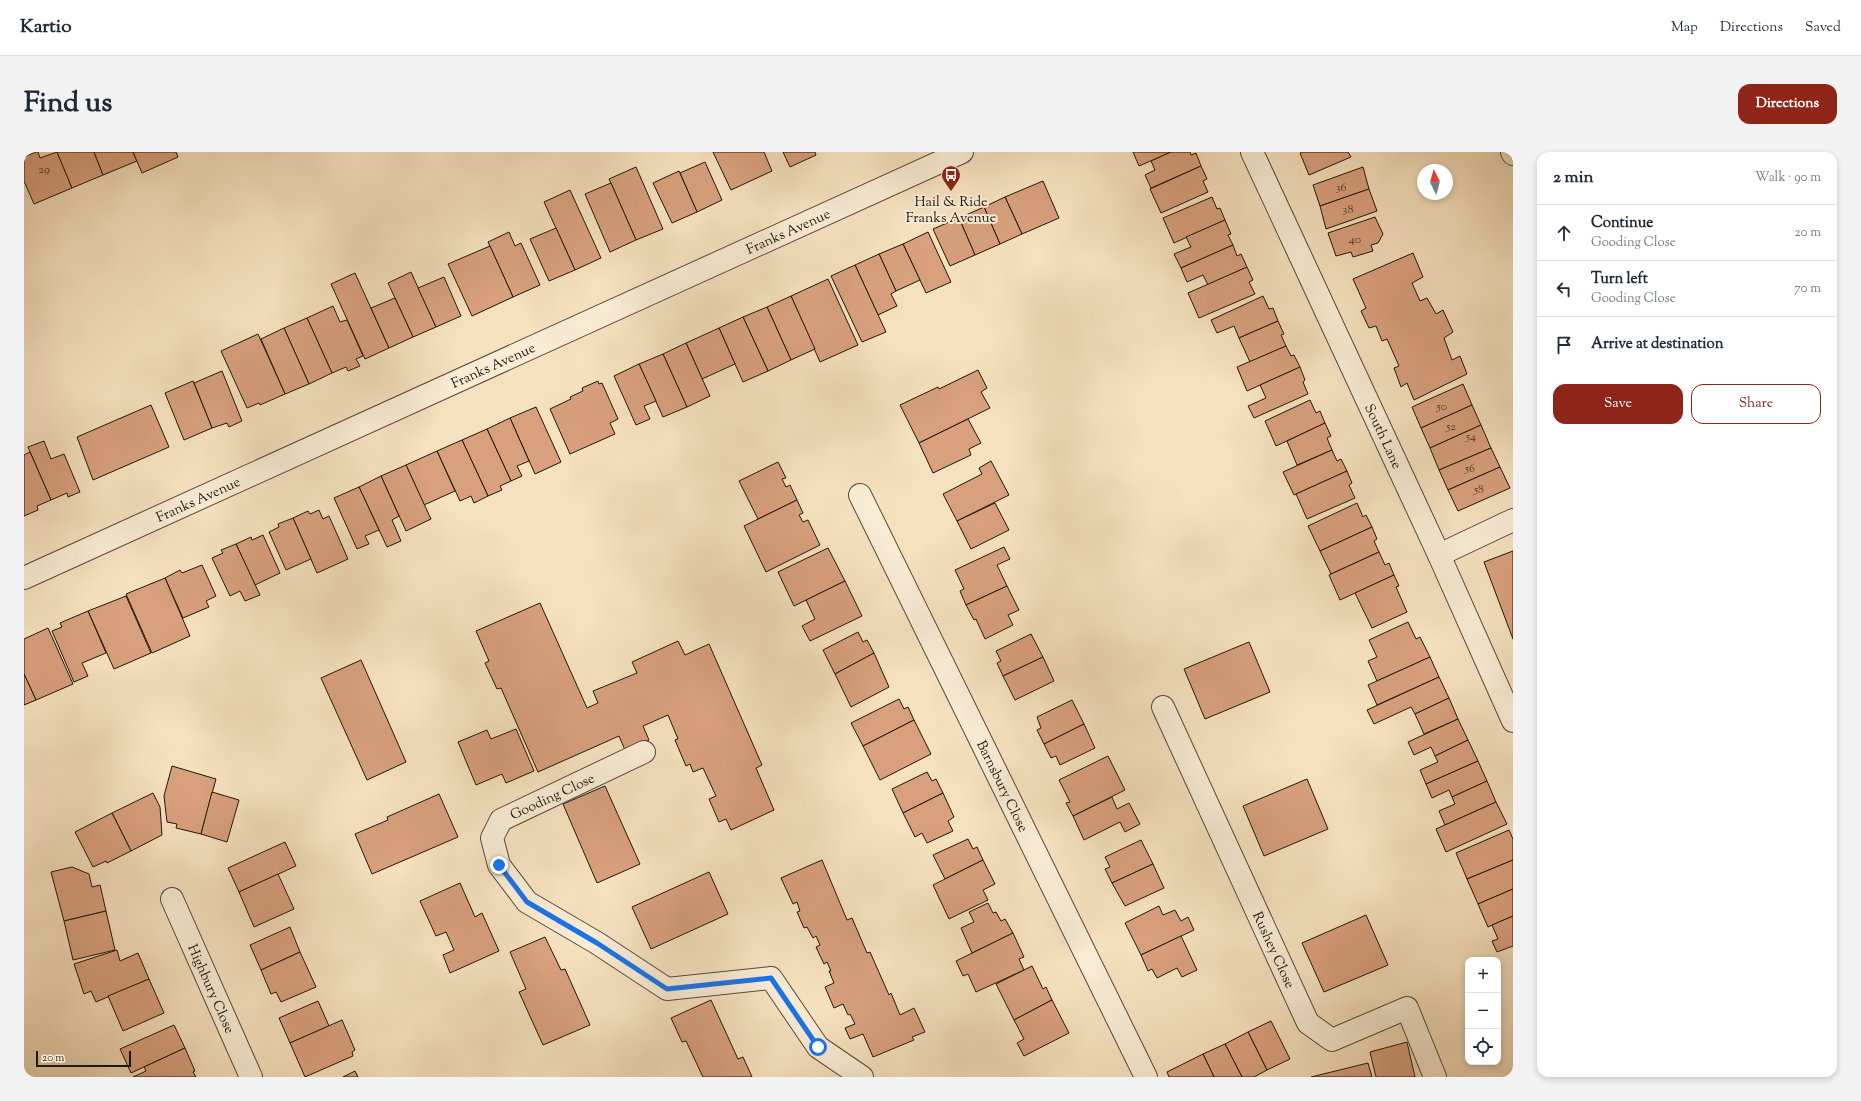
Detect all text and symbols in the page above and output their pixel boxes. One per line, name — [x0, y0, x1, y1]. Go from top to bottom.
text: Kartio — [20, 14, 72, 41]
text: Map — [1671, 18, 1698, 38]
text: Directions — [1720, 18, 1783, 38]
text: Saved — [1805, 18, 1841, 38]
text: Find us — [24, 84, 112, 124]
button: Directions — [1738, 84, 1837, 124]
house number: 29 — [38, 161, 50, 179]
bus stop icon: Hail & Ride Franks Avenue — [940, 164, 962, 192]
north arrow — [1417, 164, 1453, 200]
text: 2 min — [1553, 166, 1594, 190]
text: Walk · 90 m — [1755, 169, 1821, 187]
house number: 36 — [1336, 179, 1346, 197]
place label: Hail & Ride Franks Avenue — [906, 193, 996, 229]
house number: 38 — [1343, 201, 1353, 219]
street label: Franks Avenue — [743, 205, 834, 261]
text: Continue — [1591, 213, 1653, 234]
icon: ahead — [1553, 222, 1575, 244]
text: 20 m — [1795, 224, 1821, 242]
house number: 40 — [1349, 231, 1361, 249]
text: Gooding Close — [1591, 234, 1676, 252]
text: Turn left — [1591, 269, 1648, 290]
icon: left — [1553, 278, 1575, 300]
text: 70 m — [1794, 280, 1821, 298]
text: Gooding Close — [1591, 290, 1676, 308]
icon: arrive — [1553, 334, 1575, 356]
text: Arrive at destination — [1591, 334, 1724, 355]
street label: Franks Avenue — [448, 339, 539, 395]
button: Save — [1553, 384, 1683, 424]
button: Share — [1691, 384, 1821, 424]
house number: 50 — [1436, 398, 1447, 416]
street label: South Lane — [1358, 401, 1406, 473]
house number: 52 — [1445, 418, 1456, 436]
house number: 54 — [1465, 428, 1476, 446]
house number: 56 — [1464, 460, 1475, 478]
street label: Franks Avenue — [153, 473, 244, 529]
house number: 58 — [1473, 481, 1484, 499]
street label: Barnsbury Close — [970, 737, 1032, 836]
street label: Gooding Close — [507, 769, 598, 826]
route end — [490, 856, 508, 874]
street label: Rushey Close — [1246, 909, 1299, 992]
street label: Highbury Close — [181, 942, 238, 1037]
map controls — [1465, 957, 1501, 1065]
button: + — [1465, 957, 1501, 993]
button: − — [1465, 993, 1501, 1029]
button: locate — [1465, 1029, 1501, 1065]
route start — [809, 1038, 827, 1056]
scale bar — [36, 1049, 131, 1068]
text: 20 m — [42, 1050, 64, 1066]

